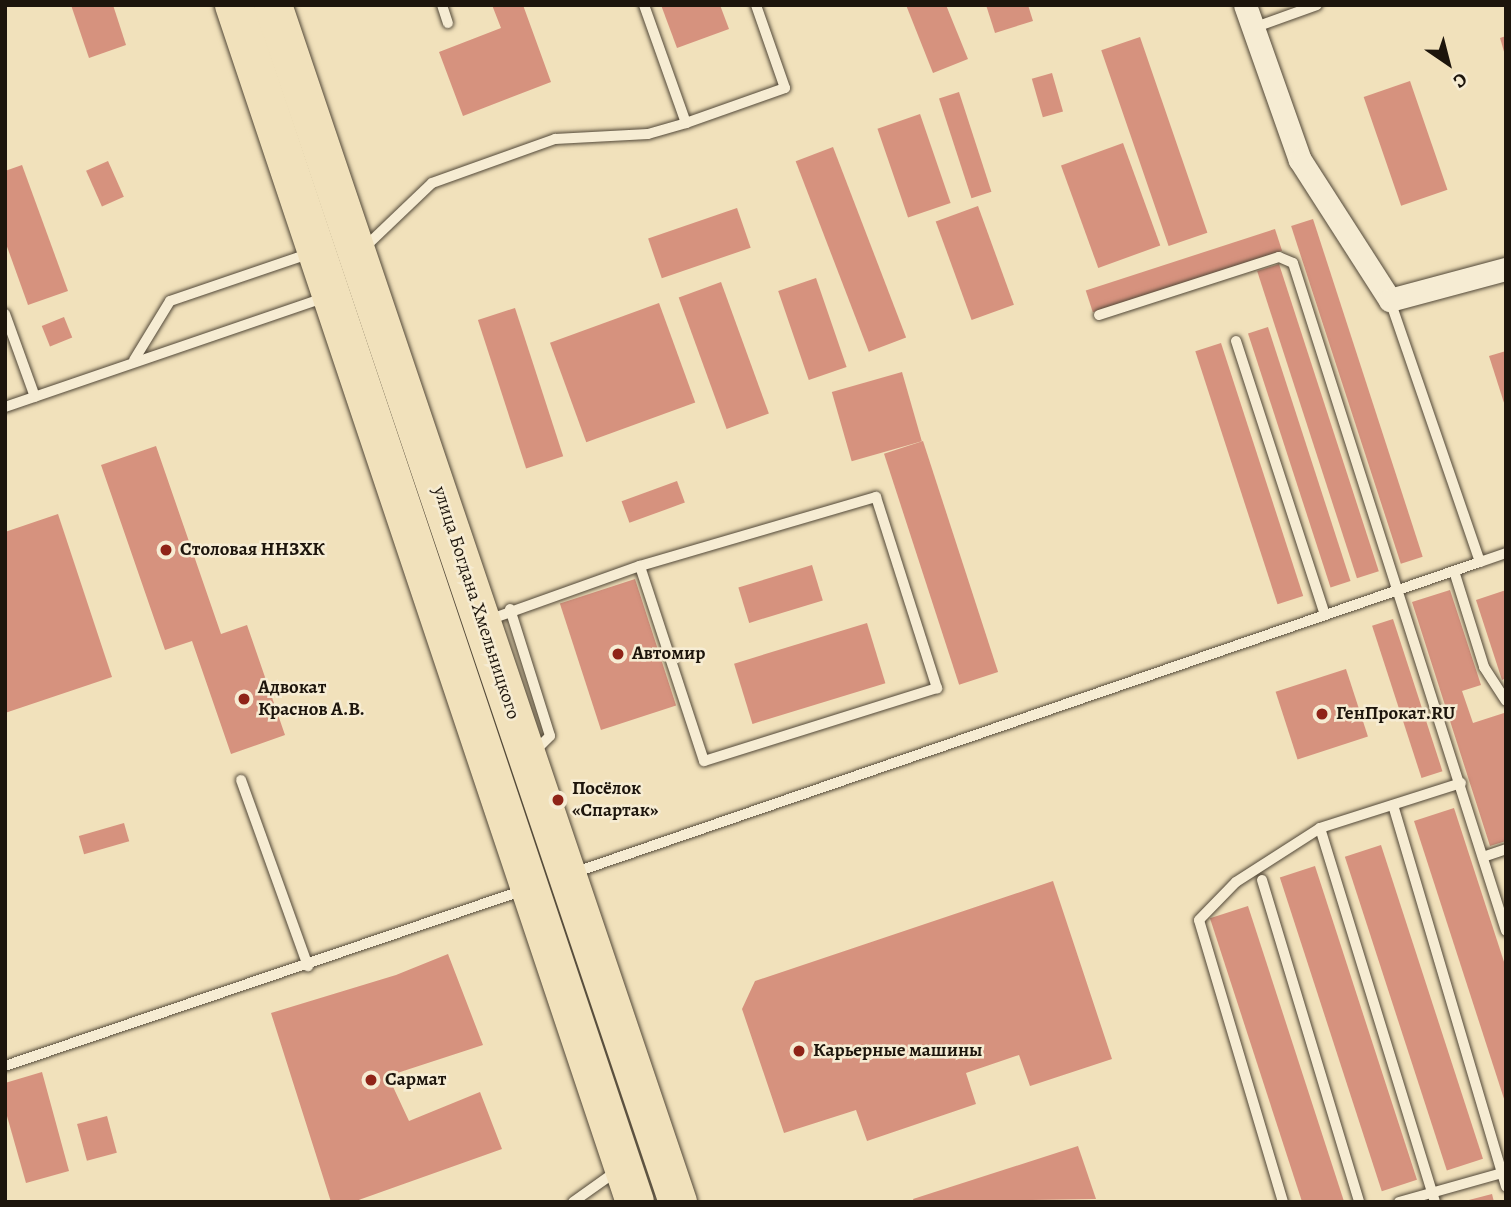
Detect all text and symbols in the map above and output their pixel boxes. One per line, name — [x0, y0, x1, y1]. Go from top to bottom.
north arrow — [1413, 28, 1483, 98]
text: С — [1448, 66, 1472, 94]
street label: улица Богдана Хмельницкого — [427, 484, 525, 722]
place label: Столовая ННЗХК — [180, 539, 325, 561]
marker: Столовая ННЗХК — [158, 542, 174, 558]
place label: Автомир — [632, 643, 705, 665]
marker: Автомир — [610, 646, 626, 662]
place label: Адвокат Краснов А.В. — [258, 677, 365, 721]
marker: Адвокат Краснов А.В. — [236, 691, 252, 707]
place label: ГенПрокат.RU — [1336, 703, 1455, 725]
marker: ГенПрокат.RU — [1314, 706, 1330, 722]
place label: Посёлок «Спартак» — [572, 778, 659, 822]
marker: Посёлок «Спартак» — [550, 792, 566, 808]
place label: Карьерные машины — [813, 1040, 983, 1062]
marker: Карьерные машины — [791, 1043, 807, 1059]
place label: Сармат — [385, 1069, 446, 1091]
marker: Сармат — [363, 1072, 379, 1088]

